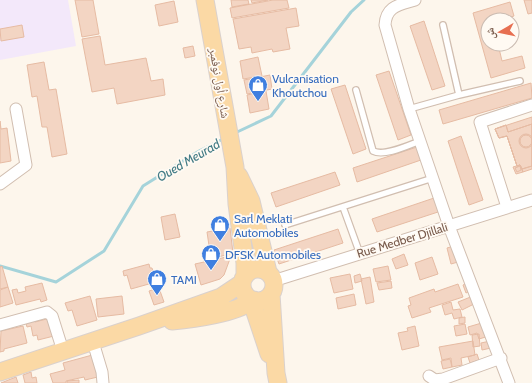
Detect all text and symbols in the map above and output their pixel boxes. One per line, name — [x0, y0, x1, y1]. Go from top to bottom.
north arrow — [480, 12, 520, 52]
text: ش — [482, 26, 499, 40]
street label: شارع أول نوفمبر — [205, 46, 234, 120]
place label: Vulcanisation Khoutchou — [272, 71, 339, 100]
shop icon: Vulcanisation Khoutchou — [247, 74, 269, 102]
water label: Oued Meurad — [153, 135, 223, 185]
place label: Sarl Meklati Automobiles — [234, 211, 298, 240]
shop icon: Sarl Meklati Automobiles — [209, 214, 231, 242]
street label: Rue Medber Djillali — [355, 219, 449, 261]
shop icon: DFSK Automobiles — [200, 243, 222, 271]
place label: DFSK Automobiles — [225, 247, 321, 262]
shop icon: TAMI — [146, 268, 168, 296]
place label: TAMI — [171, 272, 197, 287]

